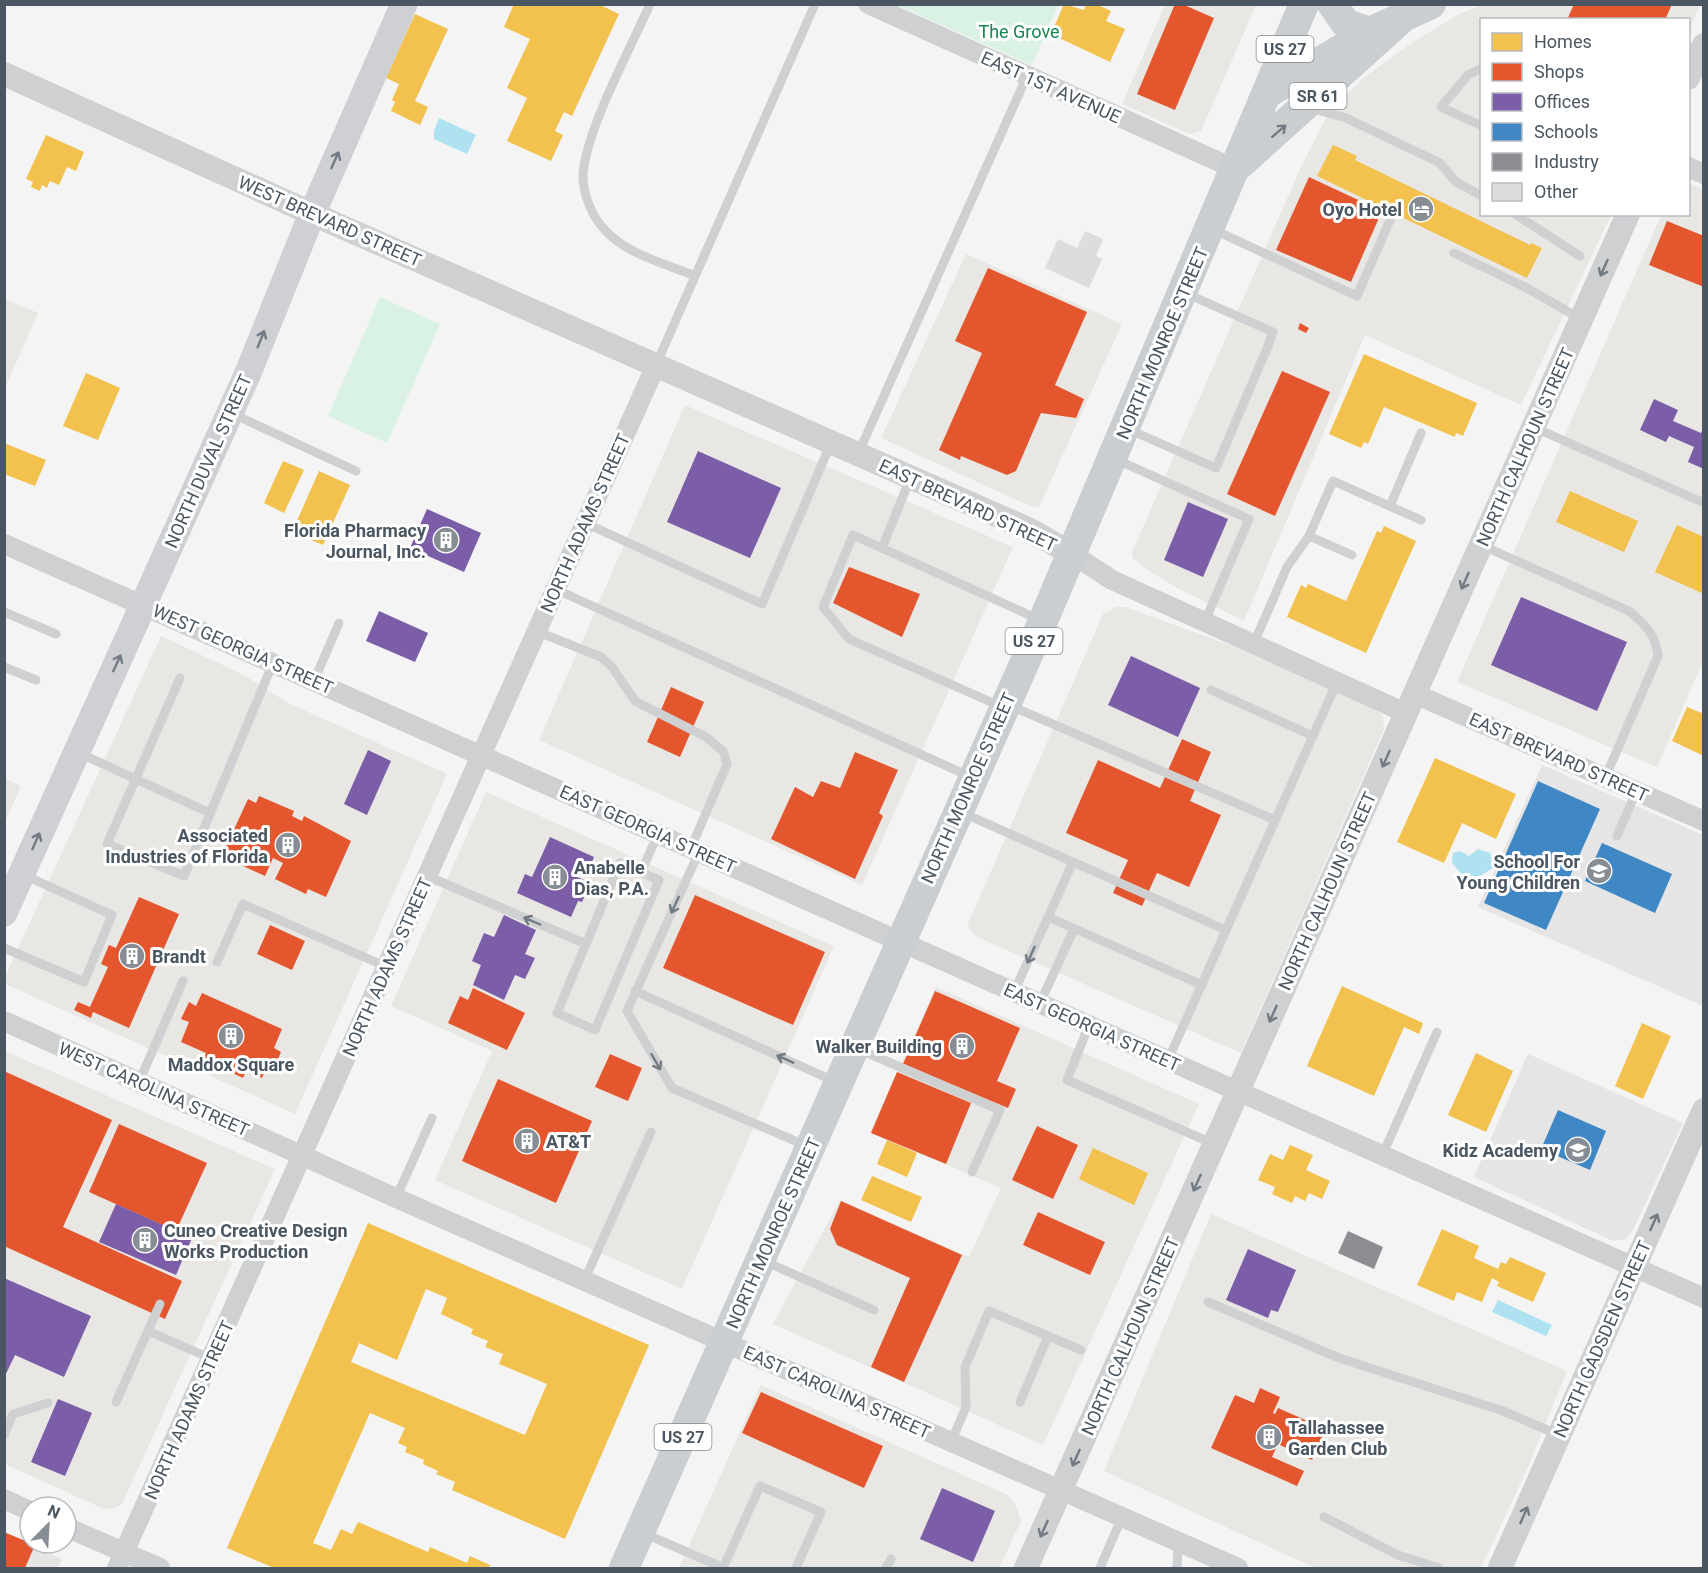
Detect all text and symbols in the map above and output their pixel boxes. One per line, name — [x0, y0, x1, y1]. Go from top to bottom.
legend — [1480, 18, 1690, 216]
park label: The Grove — [978, 21, 1060, 42]
text: Homes — [1534, 31, 1592, 52]
road number: US 27 — [1256, 36, 1314, 62]
street label: EAST 1ST AVENUE — [978, 47, 1124, 127]
text: Shops — [1534, 61, 1584, 82]
road number: SR 61 — [1290, 83, 1346, 109]
text: Offices — [1534, 91, 1590, 112]
text: Schools — [1534, 121, 1598, 142]
one-way arrow — [1271, 124, 1286, 138]
one-way arrow — [331, 151, 342, 169]
text: Industry — [1534, 151, 1599, 172]
street label: WEST BREVARD STREET — [235, 171, 425, 271]
text: Other — [1534, 181, 1578, 202]
hotel icon: Oyo Hotel — [1406, 194, 1436, 224]
place label: Oyo Hotel — [1323, 199, 1402, 220]
street label: NORTH MONROE STREET — [1112, 244, 1212, 442]
one-way arrow — [1598, 258, 1609, 277]
one-way arrow — [256, 330, 267, 349]
street label: NORTH CALHOUN STREET — [1472, 344, 1578, 549]
street label: NORTH DUVAL STREET — [160, 371, 256, 551]
street label: NORTH ADAMS STREET — [536, 430, 634, 616]
street label: EAST BREVARD STREET — [876, 455, 1061, 556]
place label: Florida Pharmacy Journal, Inc. — [284, 520, 427, 562]
building icon: Florida Pharmacy Journal, Inc. — [431, 525, 461, 555]
one-way arrow — [1459, 571, 1471, 589]
street label: WEST GEORGIA STREET — [150, 600, 337, 698]
road number: US 27 — [1006, 628, 1062, 654]
one-way arrow — [111, 654, 123, 672]
street label: NORTH MONROE STREET — [916, 689, 1020, 887]
street label: EAST BREVARD STREET — [1466, 708, 1652, 806]
one-way arrow — [1380, 749, 1391, 767]
street label: EAST GEORGIA STREET — [557, 781, 740, 878]
street label: NORTH CALHOUN STREET — [1274, 788, 1380, 993]
place label: Associated Industries of Florida — [105, 825, 268, 867]
building icon: Associated Industries of Florida — [273, 830, 303, 860]
one-way arrow — [31, 832, 43, 850]
place label: School For Young Children — [1457, 851, 1580, 893]
school or university icon: School For Young Children — [1584, 856, 1614, 886]
place label: Anabelle Dias, P.A. — [574, 857, 649, 899]
building icon: Anabelle Dias, P.A. — [540, 862, 570, 892]
street label: NORTH ADAMS STREET — [338, 874, 436, 1060]
one-way arrow — [668, 896, 680, 914]
one-way arrow — [524, 915, 542, 926]
building icon: Brandt — [117, 941, 147, 971]
one-way arrow — [1025, 945, 1037, 963]
place label: Brandt — [152, 946, 206, 967]
street label: EAST GEORGIA STREET — [1001, 979, 1184, 1076]
one-way arrow — [1267, 1004, 1278, 1022]
building icon: Maddox Square — [216, 1021, 246, 1051]
building icon: Walker Building — [947, 1031, 977, 1061]
place label: Walker Building — [816, 1036, 942, 1057]
street label: WEST CAROLINA STREET — [55, 1037, 253, 1141]
one-way arrow — [651, 1052, 662, 1070]
one-way arrow — [776, 1053, 795, 1064]
place label: Maddox Square — [168, 1054, 294, 1075]
building icon: AT&T — [512, 1126, 542, 1156]
place label: AT&T — [546, 1131, 591, 1152]
street label: NORTH MONROE STREET — [721, 1134, 825, 1332]
school or university icon: Kidz Academy — [1563, 1135, 1593, 1165]
place label: Kidz Academy — [1442, 1140, 1559, 1161]
one-way arrow — [1191, 1174, 1203, 1192]
one-way arrow — [1649, 1213, 1660, 1231]
place label: Cuneo Creative Design Works Production — [164, 1220, 348, 1262]
building icon: Cuneo Creative Design Works Production — [130, 1225, 160, 1255]
street label: NORTH CALHOUN STREET — [1077, 1233, 1183, 1438]
street label: NORTH GADSDEN STREET — [1549, 1237, 1655, 1441]
street label: NORTH ADAMS STREET — [140, 1317, 238, 1503]
street label: EAST CAROLINA STREET — [740, 1341, 934, 1443]
place label: Tallahassee Garden Club — [1288, 1417, 1388, 1459]
building icon: Tallahassee Garden Club — [1254, 1422, 1284, 1452]
road number: US 27 — [654, 1424, 712, 1450]
one-way arrow — [1069, 1448, 1081, 1466]
north arrow — [18, 1495, 78, 1555]
text: N — [45, 1501, 63, 1523]
one-way arrow — [1519, 1506, 1530, 1524]
one-way arrow — [1038, 1520, 1049, 1538]

